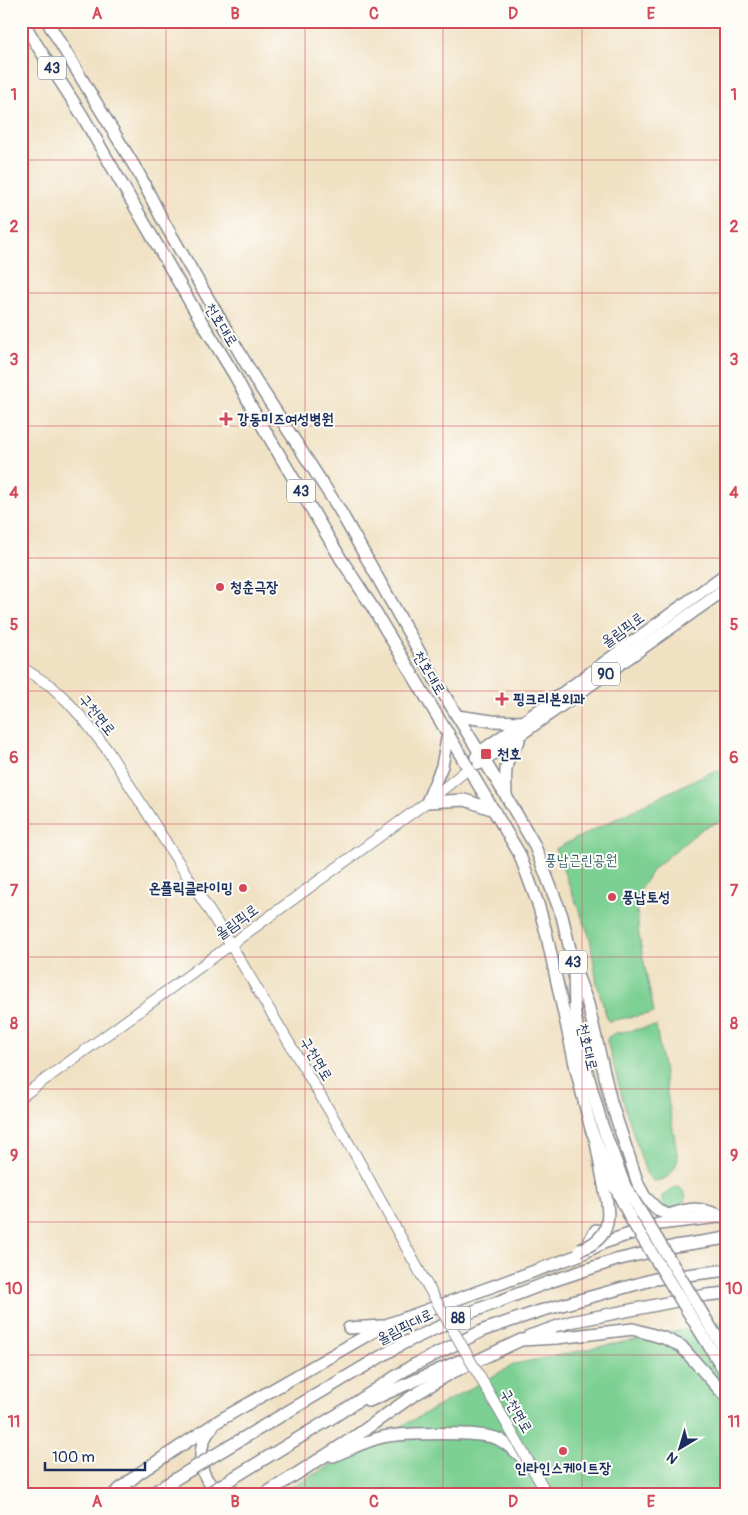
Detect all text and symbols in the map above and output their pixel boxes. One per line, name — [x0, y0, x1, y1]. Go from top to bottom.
text: A — [92, 4, 103, 24]
text: B — [230, 4, 240, 24]
text: C — [369, 4, 379, 24]
text: D — [508, 4, 518, 24]
text: E — [647, 4, 656, 24]
road number: 43 — [38, 56, 66, 80]
text: 1 — [11, 85, 17, 105]
text: 1 — [731, 85, 737, 105]
text: 2 — [10, 217, 19, 237]
text: 2 — [730, 217, 739, 237]
street label: 천호대로 — [200, 299, 242, 351]
text: 3 — [10, 350, 19, 370]
text: 3 — [730, 350, 739, 370]
place label: 강동미즈여성병원 — [237, 410, 334, 429]
marker: 강동미즈여성병원 — [219, 412, 233, 426]
road number: 43 — [287, 480, 315, 502]
text: 4 — [9, 483, 19, 503]
text: 4 — [729, 483, 739, 503]
place label: 청춘극장 — [230, 578, 278, 597]
marker: 청춘극장 — [214, 581, 226, 593]
street label: 올림픽로 — [598, 608, 648, 652]
text: 5 — [10, 615, 19, 635]
text: 5 — [730, 615, 739, 635]
street label: 천호대로 — [408, 647, 450, 699]
road number: 90 — [592, 662, 620, 686]
street label: 구천면로 — [74, 690, 120, 740]
place label: 핑크리본외과 — [513, 690, 585, 709]
marker: 핑크리본외과 — [495, 692, 509, 706]
place label: 천호 — [497, 745, 521, 764]
marker: 천호 — [479, 747, 493, 761]
text: 6 — [9, 748, 19, 768]
text: 6 — [729, 748, 739, 768]
park label: 풍납근린공원 — [545, 851, 617, 870]
place label: 온플릭클라이밍 — [149, 879, 233, 898]
text: 7 — [10, 881, 19, 901]
text: 7 — [730, 881, 739, 901]
marker: 온플릭클라이밍 — [237, 882, 249, 894]
place label: 풍납토성 — [622, 888, 670, 907]
marker: 풍납토성 — [606, 891, 618, 903]
street label: 올림픽로 — [212, 900, 262, 944]
road number: 43 — [559, 950, 587, 974]
text: 8 — [10, 1014, 18, 1034]
text: 8 — [730, 1014, 738, 1034]
street label: 천호대로 — [572, 1021, 602, 1073]
street label: 구천면로 — [295, 1033, 337, 1085]
text: 9 — [10, 1146, 18, 1166]
text: 9 — [730, 1146, 738, 1166]
text: 10 — [5, 1279, 23, 1299]
text: 10 — [725, 1279, 743, 1299]
street label: 올림픽대로 — [374, 1305, 436, 1349]
road number: 88 — [446, 1306, 470, 1330]
street label: 구천면로 — [496, 1385, 536, 1437]
text: 11 — [8, 1412, 20, 1432]
text: 11 — [728, 1412, 740, 1432]
north arrow — [656, 1422, 706, 1472]
scale bar — [45, 1440, 145, 1472]
marker: 인라인스케이트장 — [557, 1445, 569, 1457]
text: 100 m — [52, 1448, 95, 1467]
text: N — [663, 1448, 681, 1467]
place label: 인라인스케이트장 — [515, 1459, 611, 1478]
text: A — [92, 1492, 103, 1512]
text: B — [230, 1492, 240, 1512]
text: C — [369, 1492, 379, 1512]
text: D — [508, 1492, 518, 1512]
text: E — [647, 1492, 656, 1512]

